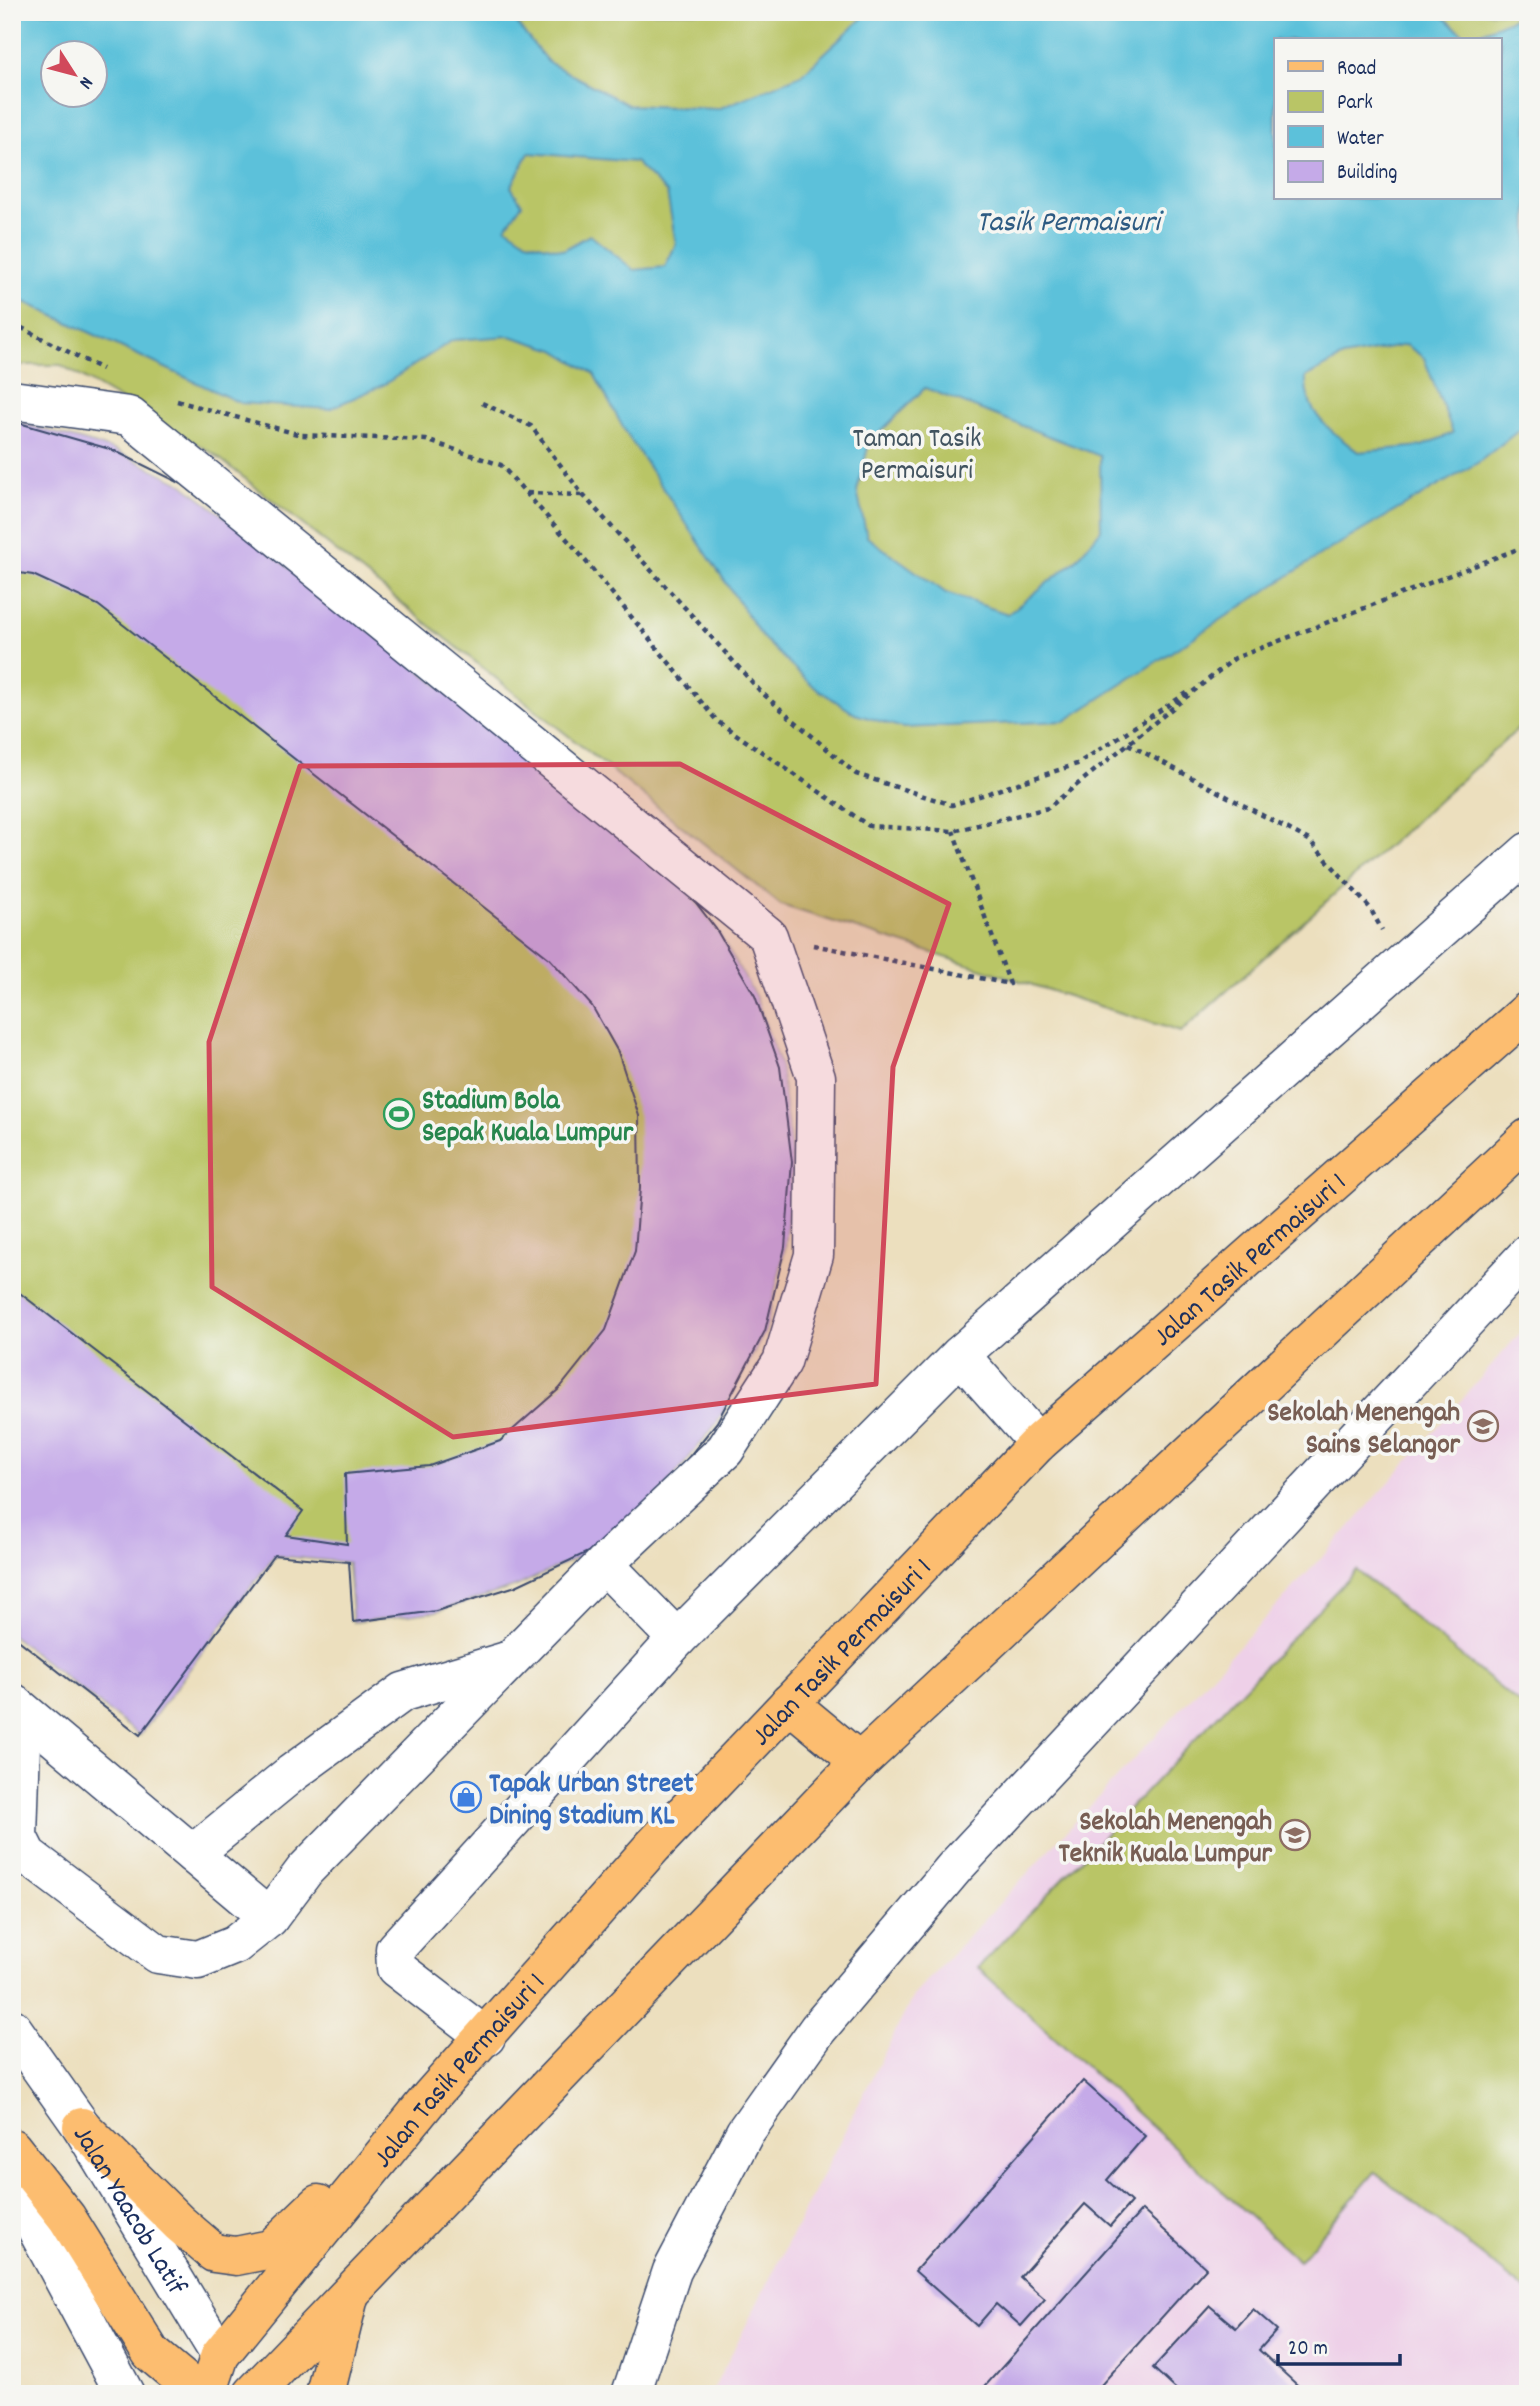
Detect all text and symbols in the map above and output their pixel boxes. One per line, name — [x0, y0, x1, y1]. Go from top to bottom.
north arrow — [38, 38, 108, 108]
legend — [1274, 38, 1502, 200]
text: Road — [1337, 55, 1376, 85]
text: N — [71, 70, 99, 94]
text: Park — [1337, 89, 1373, 119]
text: Water — [1337, 125, 1384, 155]
text: Building — [1337, 159, 1397, 189]
water label: Tasik Permaisuri — [976, 203, 1164, 246]
park label: Taman Tasik Permaisuri — [853, 421, 981, 493]
place label: Stadium Bola Sepak Kuala Lumpur — [422, 1083, 634, 1155]
sports icon: Stadium Bola Sepak Kuala Lumpur — [382, 1097, 416, 1131]
street label: Jalan Tasik Permaisuri 1 — [1146, 1165, 1357, 1358]
place label: Sekolah Menengah Sains Selangor — [1267, 1395, 1461, 1467]
school or university icon: Sekolah Menengah Sains Selangor — [1466, 1409, 1500, 1443]
street label: Jalan Tasik Permaisuri 1 — [744, 1551, 943, 1757]
place label: Tapak Urban Street Dining Stadium KL — [489, 1766, 694, 1838]
shop icon: Tapak Urban Street Dining Stadium KL — [449, 1780, 483, 1814]
place label: Sekolah Menengah Teknik Kuala Lumpur — [1059, 1804, 1273, 1876]
school or university icon: Sekolah Menengah Teknik Kuala Lumpur — [1278, 1818, 1312, 1852]
street label: Jalan Tasik Permaisuri 1 — [365, 1966, 557, 2178]
street label: Jalan Yaacob Latif — [61, 2119, 195, 2305]
scale bar — [1278, 2322, 1400, 2366]
text: 20 m — [1288, 2335, 1328, 2365]

